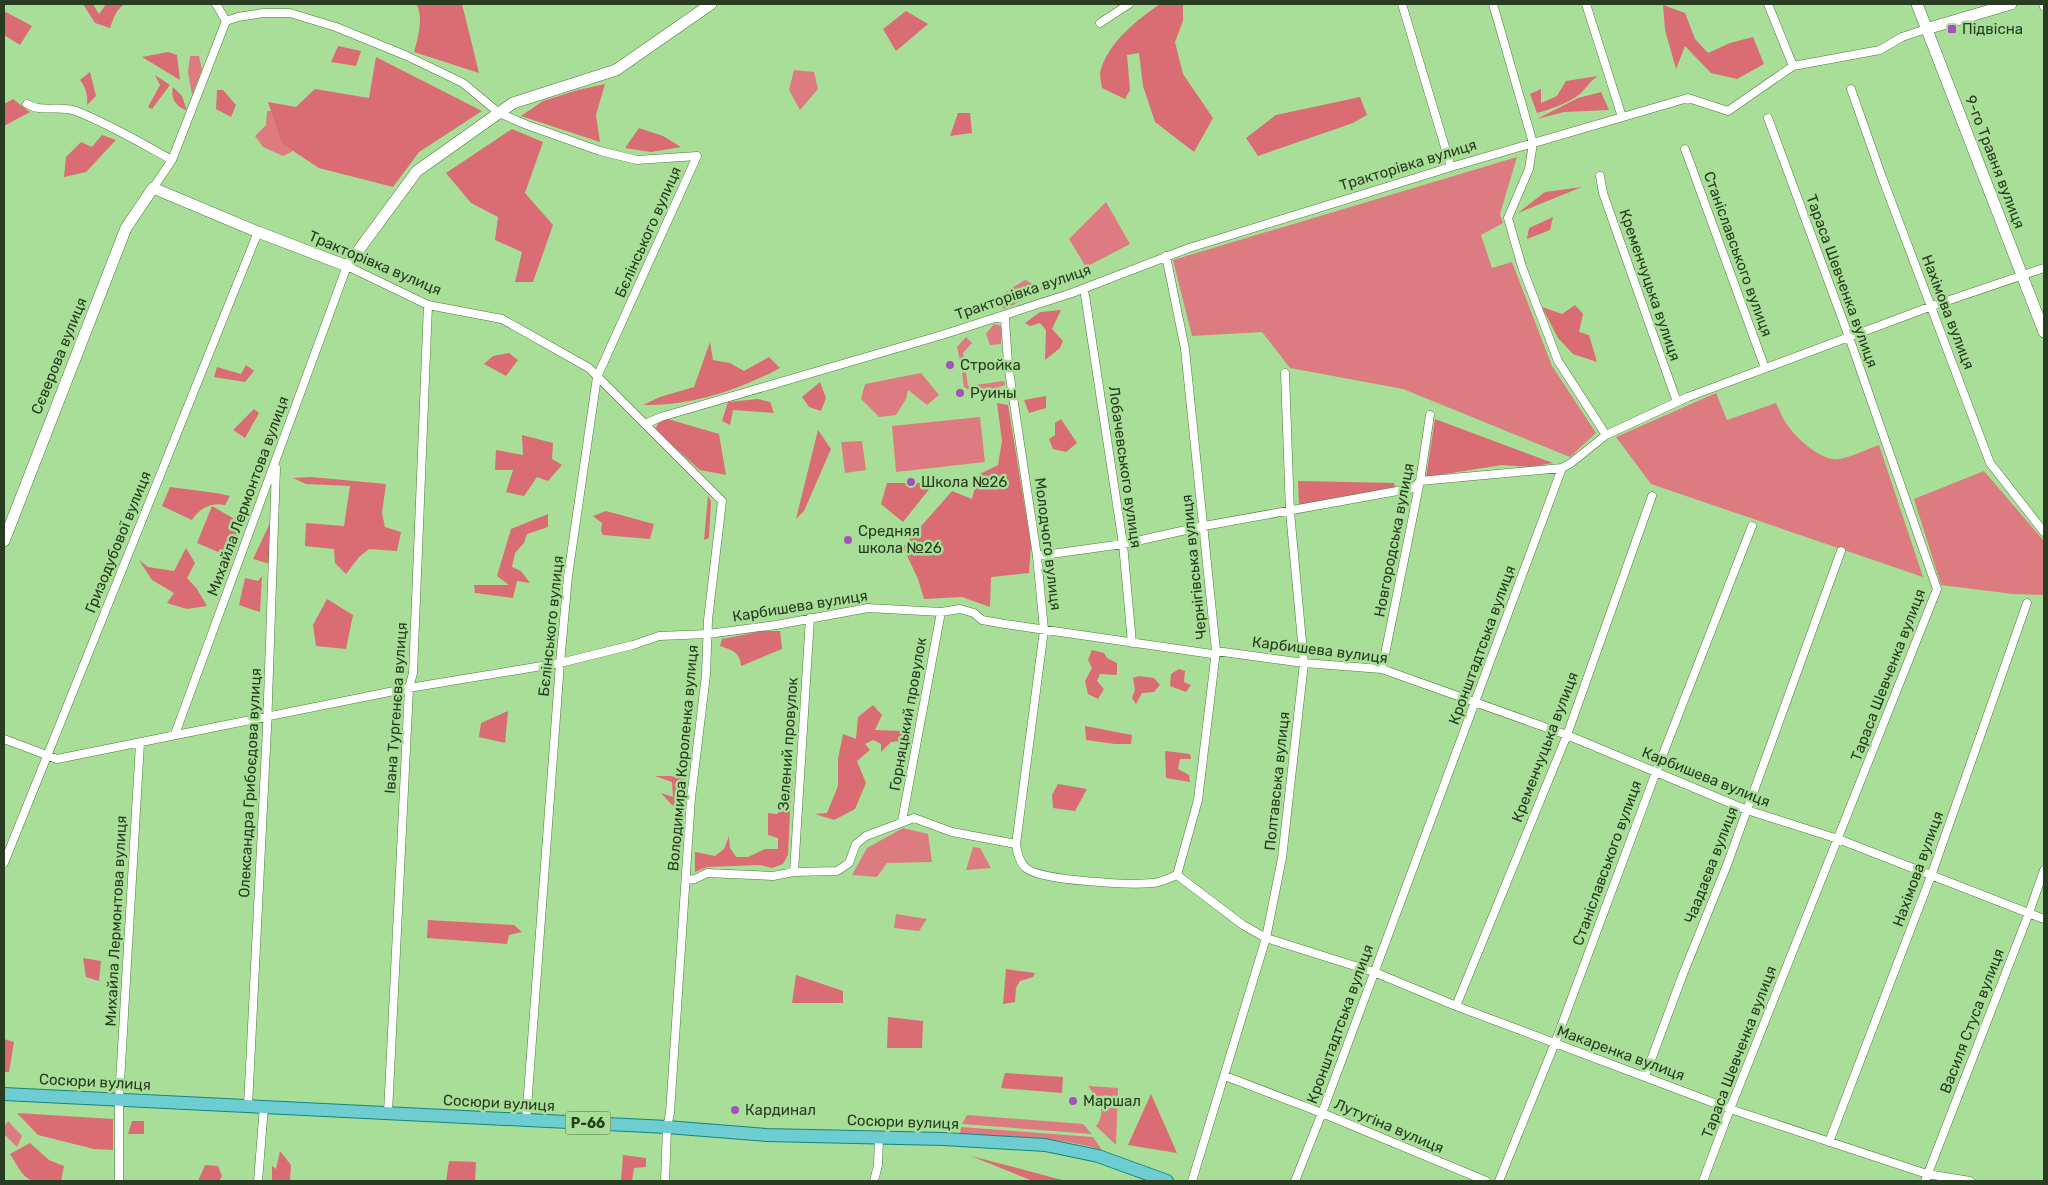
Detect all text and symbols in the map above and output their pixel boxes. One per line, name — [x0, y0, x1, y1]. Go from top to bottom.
place label: Підвісна — [1962, 20, 2023, 38]
marker: Підвісна — [1946, 23, 1958, 35]
street label: 9-го Травня вулиця — [1961, 93, 2029, 231]
street label: Тракторівка вулиця — [1337, 136, 1479, 194]
street label: Бєлінського вулиця — [611, 164, 685, 300]
street label: Станіславського вулиця — [1700, 169, 1776, 339]
street label: Тараса Шевченка вулиця — [1802, 192, 1882, 370]
street label: Кременчуцька вулиця — [1616, 207, 1684, 363]
street label: Тракторівка вулиця — [306, 227, 444, 299]
street label: Нахімова вулиця — [1918, 252, 1978, 372]
street label: Тракторівка вулиця — [953, 260, 1093, 324]
street label: Сєверова вулиця — [27, 295, 91, 417]
place label: Стройка — [960, 356, 1021, 374]
marker: Стройка — [944, 359, 956, 371]
place label: Руины — [970, 384, 1017, 402]
street label: Лобачевського вулиця — [1105, 385, 1145, 549]
marker: Руины — [954, 387, 966, 399]
street label: Михайла Лермонтова вулиця — [203, 394, 293, 598]
street label: Новгородська вулиця — [1370, 462, 1418, 618]
street label: Гризодубової вулиця — [81, 468, 155, 616]
place label: Школа №26 — [921, 473, 1007, 491]
marker: Школа №26 — [905, 476, 917, 488]
street label: Молодчого вулиця — [1031, 477, 1065, 611]
street label: Чернігівська вулиця — [1177, 494, 1211, 640]
place label: Средняя школа №26 — [858, 522, 942, 557]
marker: Средняя школа №26 — [842, 534, 854, 546]
street label: Бєлінського вулиця — [535, 555, 567, 697]
street label: Кронштадтська вулиця — [1445, 563, 1519, 727]
street label: Карбишева вулиця — [731, 586, 869, 626]
street label: Тараса Шевченка вулиця — [1847, 586, 1929, 764]
street label: Івана Тургенєва вулиця — [381, 622, 411, 794]
street label: Карбишева вулиця — [1251, 633, 1389, 667]
street label: Горняцький провулок — [886, 636, 930, 792]
street label: Володимира Короленка вулиця — [664, 644, 702, 872]
street label: Олександра Грибоєдова вулиця — [235, 668, 265, 898]
street label: Кременчуцька вулиця — [1508, 669, 1582, 825]
street label: Зелений провулок — [774, 677, 802, 811]
street label: Полтавська вулиця — [1261, 711, 1293, 851]
street label: Карбишева вулиця — [1639, 743, 1773, 811]
street label: Станіславського вулиця — [1569, 778, 1645, 948]
street label: Чаадаєва вулиця — [1680, 804, 1742, 926]
street label: Нахімова вулиця — [1889, 809, 1947, 929]
street label: Михайла Лермонтова вулиця — [101, 815, 131, 1027]
street label: Кронштадтська вулиця — [1303, 942, 1377, 1106]
street label: Василя Стуса вулиця — [1936, 946, 2008, 1096]
street label: Тараса Шевченка вулиця — [1698, 963, 1780, 1141]
street label: Макаренка вулиця — [1555, 1022, 1687, 1084]
street label: Сосюри вулиця — [39, 1070, 151, 1094]
street label: Сосюри вулиця — [443, 1091, 555, 1115]
place label: Маршал — [1083, 1092, 1141, 1110]
marker: Маршал — [1067, 1095, 1079, 1107]
street label: Лутугіна вулиця — [1331, 1095, 1447, 1157]
place label: Кардинал — [745, 1101, 816, 1119]
marker: Кардинал — [729, 1104, 741, 1116]
street label: Сосюри вулиця — [847, 1111, 959, 1133]
road number: Р-66 — [566, 1112, 610, 1134]

